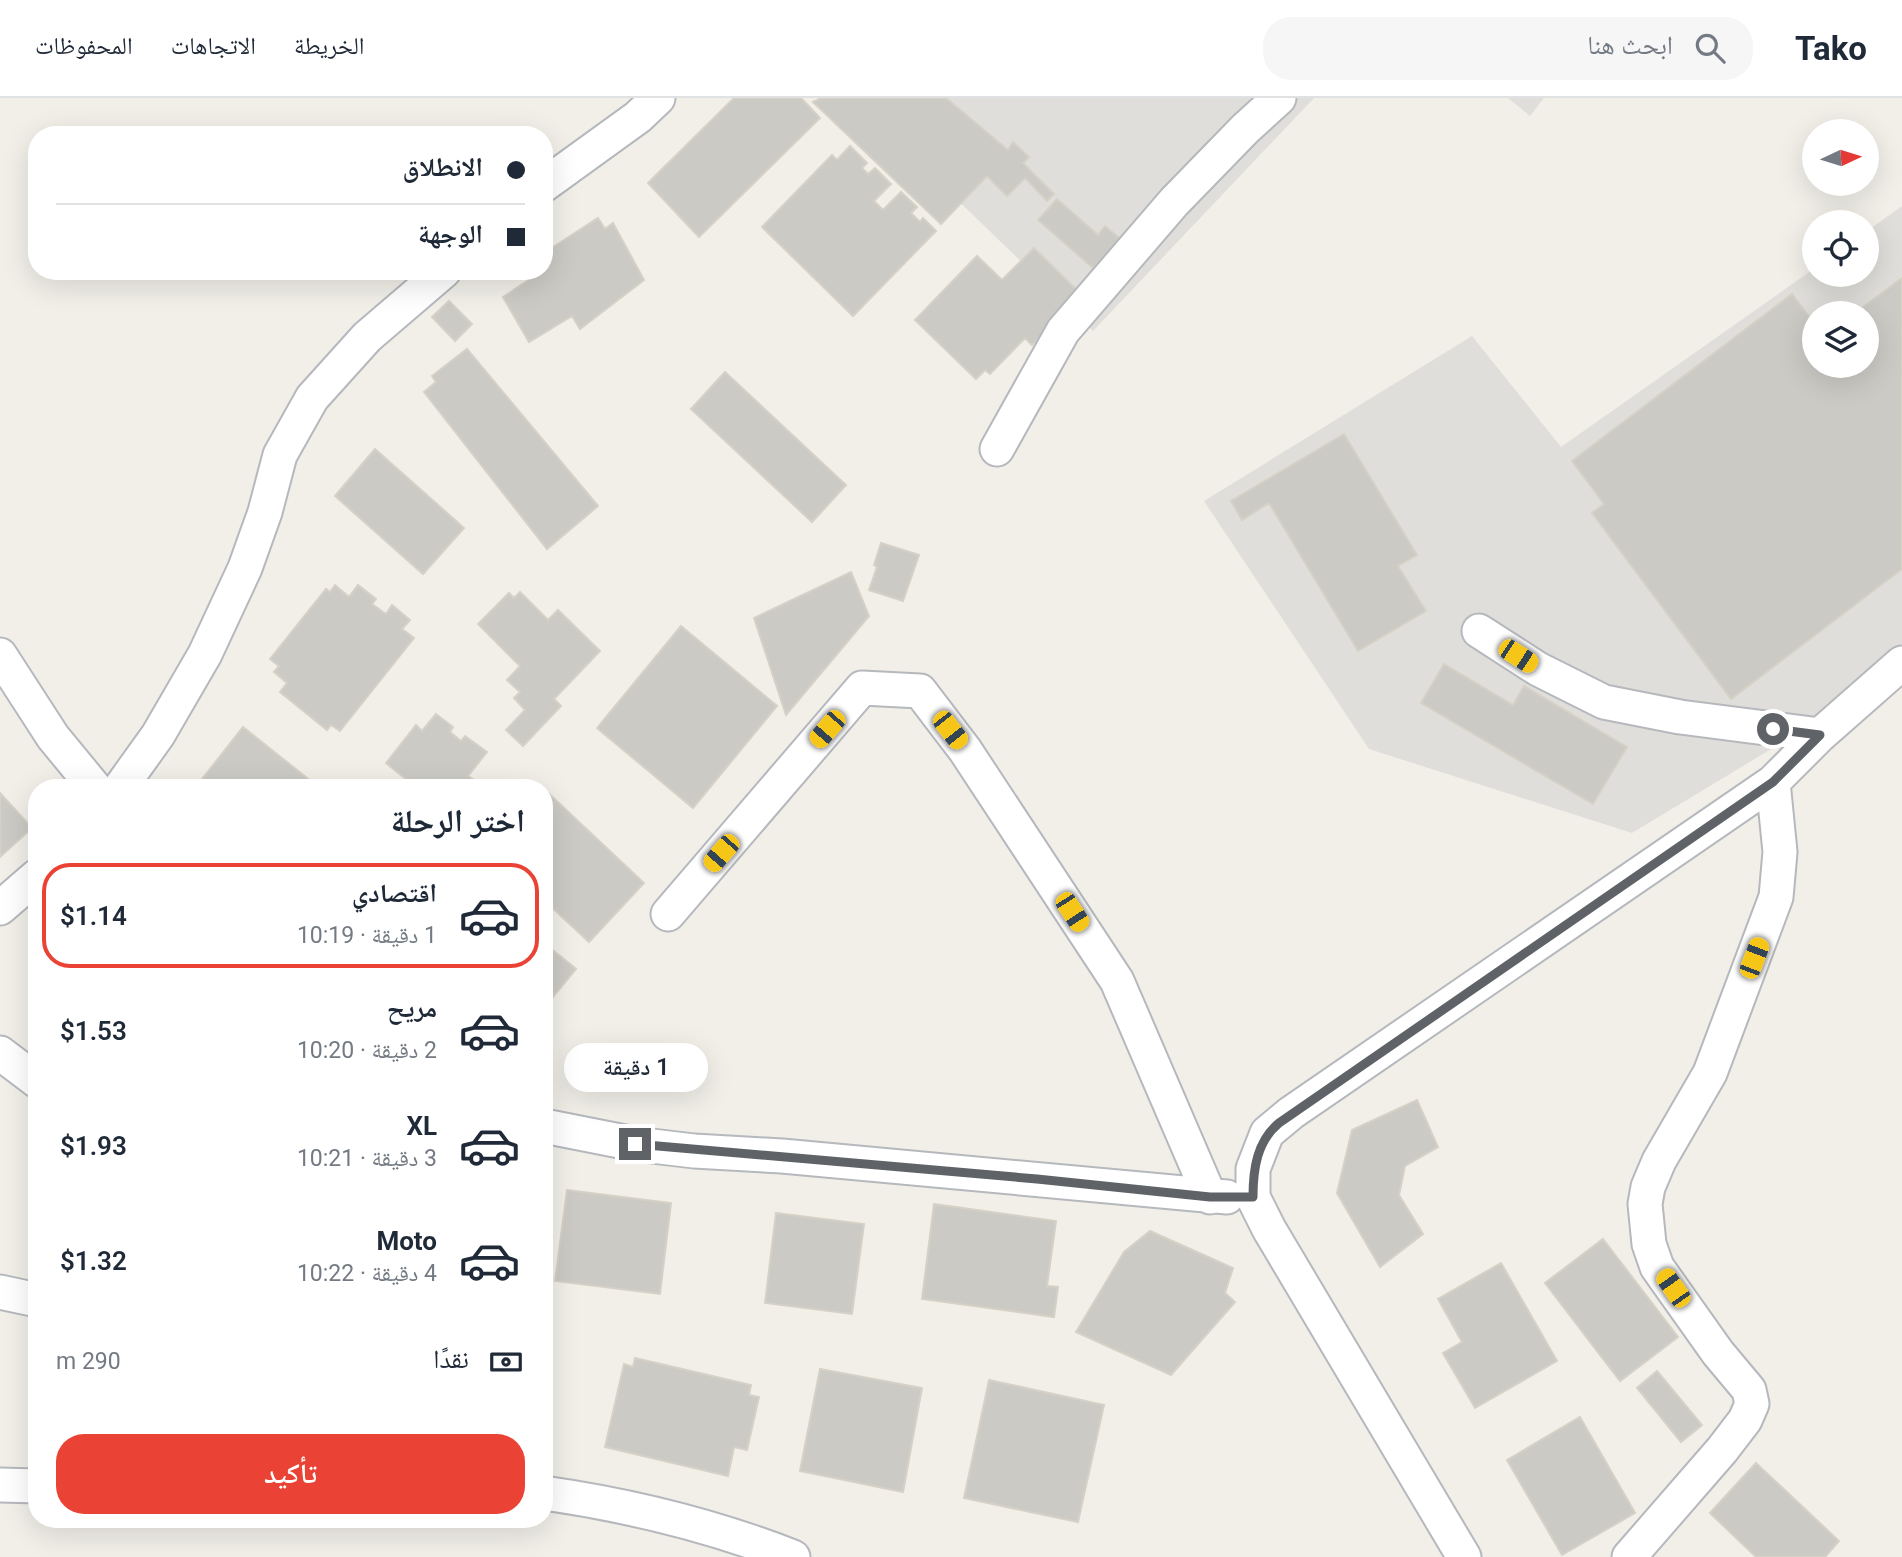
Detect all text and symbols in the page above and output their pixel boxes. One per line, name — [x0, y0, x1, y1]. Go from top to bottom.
search box — [1263, 17, 1753, 80]
icon: search — [1691, 29, 1729, 67]
text: Tako — [1795, 29, 1867, 68]
text: ابحث هنا — [1587, 30, 1673, 60]
text: المحفوظات — [35, 32, 133, 60]
text: الاتجاهات — [171, 32, 256, 60]
text: الخريطة — [294, 32, 365, 60]
north arrow — [1802, 119, 1880, 196]
map controls — [1802, 119, 1879, 378]
text: الانطلاق — [403, 152, 483, 182]
button: locate — [1802, 210, 1879, 287]
text: الوجهة — [418, 219, 483, 249]
button: layers — [1802, 301, 1879, 378]
car — [1495, 636, 1542, 676]
car — [806, 706, 849, 752]
car — [929, 707, 972, 753]
route start — [1757, 713, 1789, 745]
text: اختر الرحلة — [391, 802, 525, 840]
car — [700, 830, 743, 876]
text: اقتصادي — [352, 878, 437, 908]
icon: car — [458, 884, 521, 947]
car — [1052, 889, 1093, 935]
text: $1.14 — [60, 901, 127, 931]
text: 1 دقيقة · 10:19 — [297, 922, 437, 949]
car — [1737, 935, 1772, 981]
text: مريح — [387, 993, 437, 1023]
icon: car — [458, 999, 521, 1062]
text: $1.53 — [60, 1016, 127, 1046]
text: 2 دقيقة · 10:20 — [297, 1037, 437, 1064]
callout: 1 دقيقة — [563, 1042, 707, 1091]
text: 1 دقيقة — [603, 1054, 669, 1081]
text: XL — [406, 1111, 437, 1141]
icon: car — [458, 1114, 521, 1177]
route end — [619, 1128, 651, 1160]
text: $1.93 — [60, 1131, 127, 1161]
text: 3 دقيقة · 10:21 — [297, 1145, 437, 1172]
text: Moto — [376, 1226, 437, 1256]
icon: car — [458, 1229, 521, 1292]
text: $1.32 — [60, 1246, 127, 1276]
text: 4 دقيقة · 10:22 — [297, 1260, 437, 1287]
car — [1653, 1265, 1694, 1311]
icon: cash — [487, 1343, 525, 1381]
text: نقدًا — [433, 1344, 469, 1374]
text: 290 m — [56, 1348, 121, 1375]
button: تأكيد — [56, 1434, 525, 1514]

